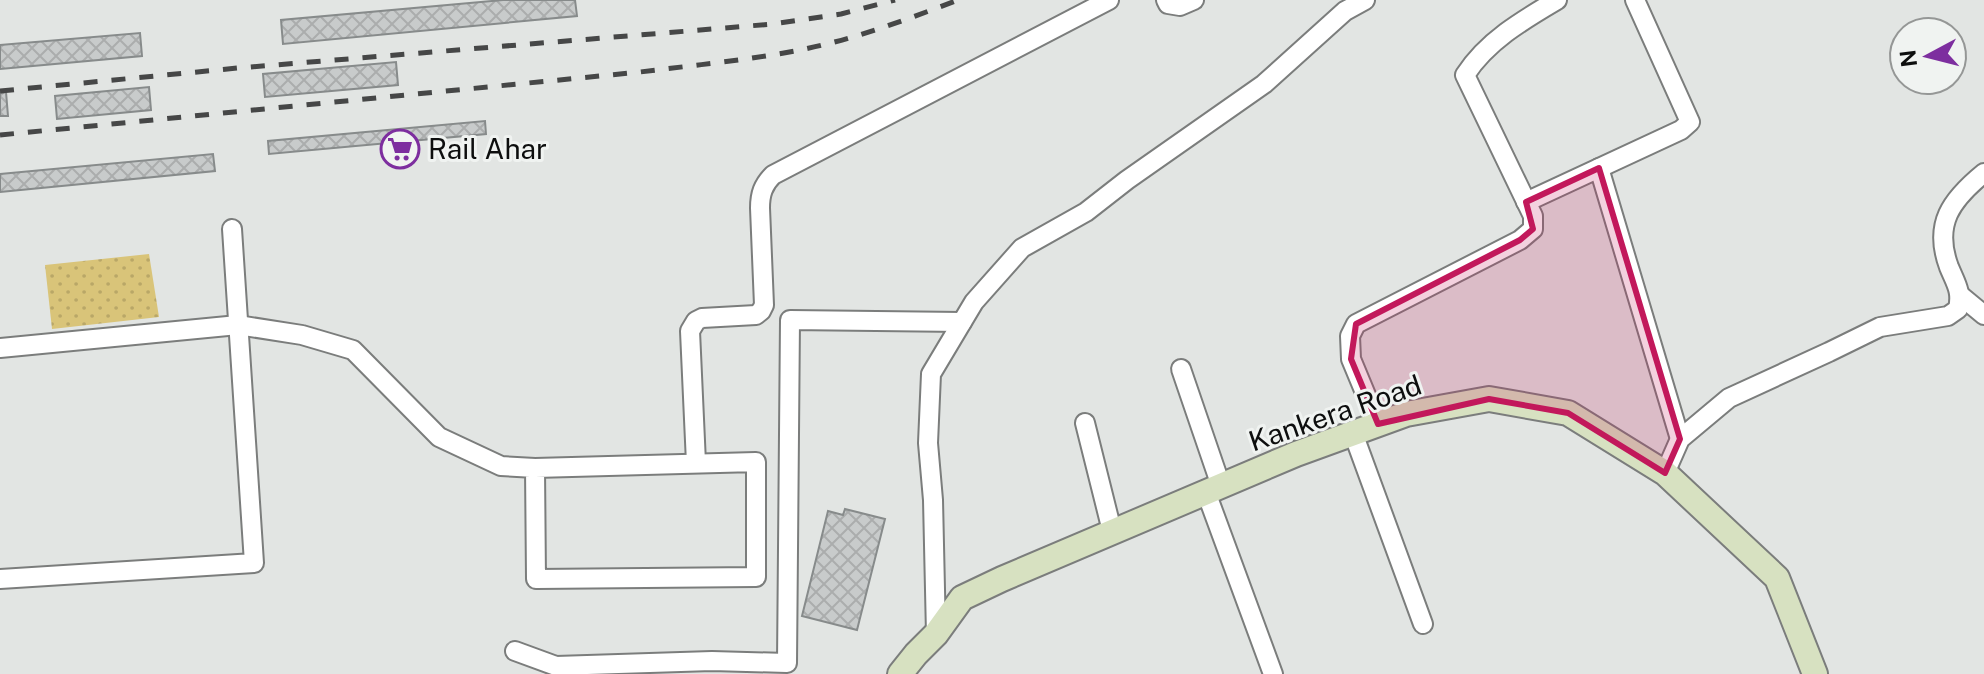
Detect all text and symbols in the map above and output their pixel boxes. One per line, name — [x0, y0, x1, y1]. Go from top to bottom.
north arrow — [1888, 16, 1968, 96]
text: N — [1894, 48, 1922, 69]
supermarket icon: Rail Ahar — [379, 128, 421, 170]
place label: Rail Ahar — [428, 132, 547, 165]
street label: Kankera Road — [1244, 368, 1426, 458]

